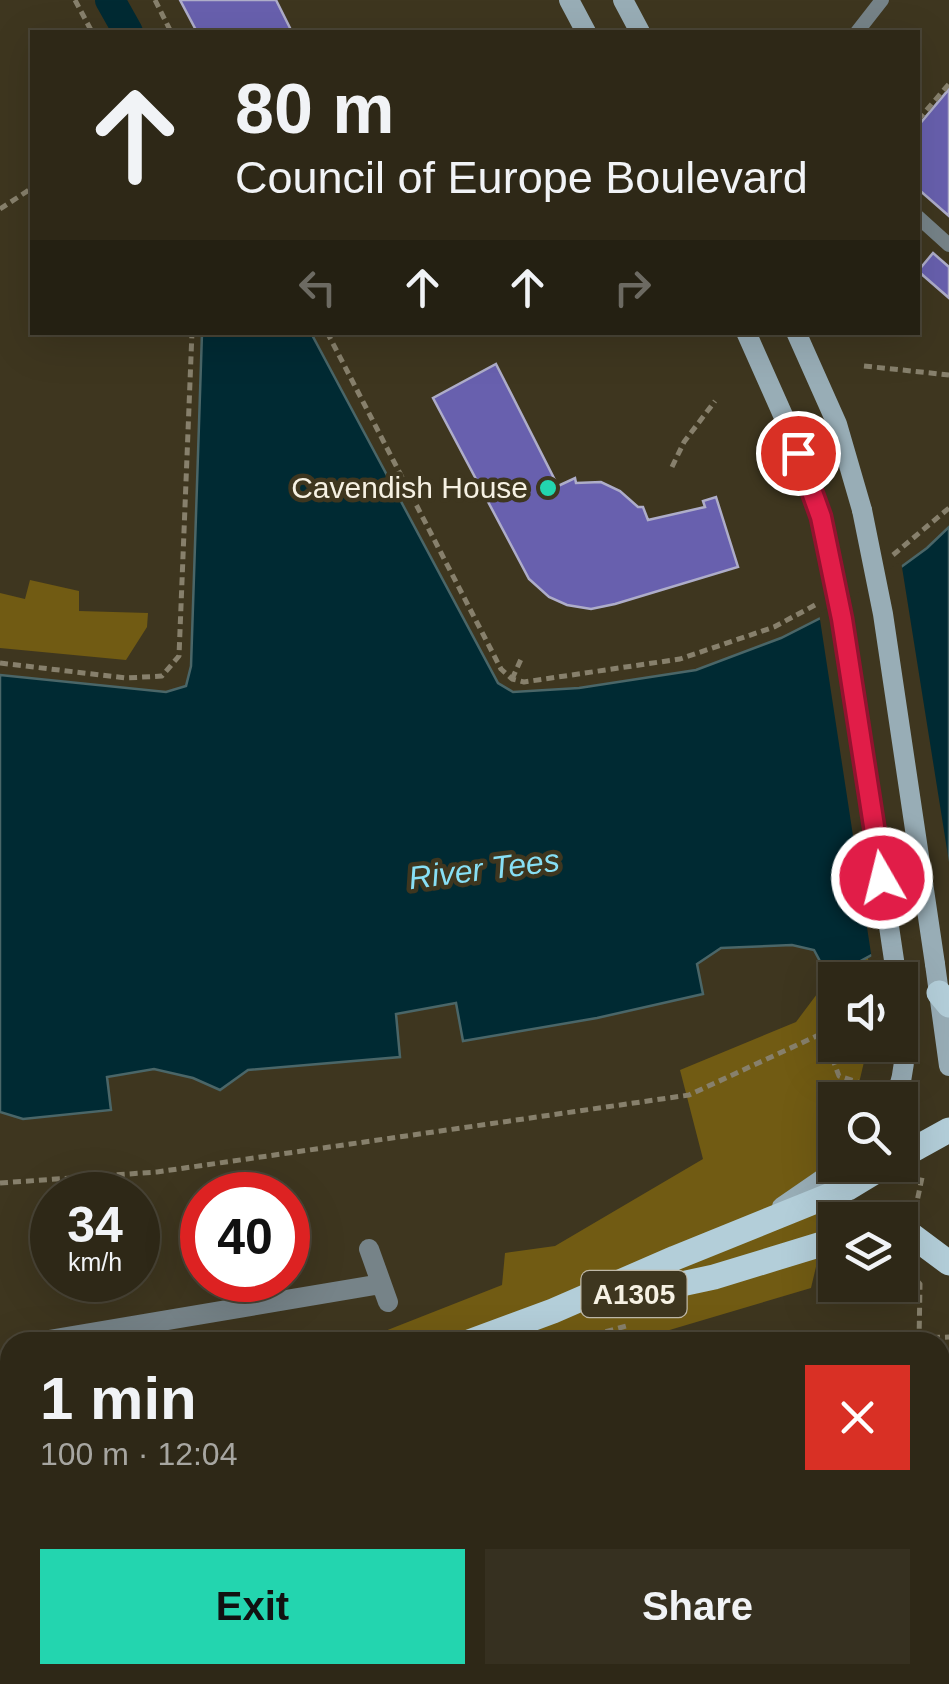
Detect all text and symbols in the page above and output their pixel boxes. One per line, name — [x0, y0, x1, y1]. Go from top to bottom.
icon: ahead — [70, 70, 200, 200]
text: 80 m — [235, 70, 395, 148]
text: Council of Europe Boulevard — [235, 152, 808, 203]
icon: left — [290, 260, 345, 315]
icon: ahead — [395, 260, 450, 315]
icon: ahead — [500, 260, 555, 315]
icon: right — [605, 260, 660, 315]
pin — [756, 411, 841, 496]
icon: arrive — [771, 426, 826, 481]
place label: Cavendish House — [291, 471, 528, 504]
marker: Cavendish House — [537, 477, 559, 499]
position arrow — [830, 826, 934, 930]
water label: River Tees — [406, 842, 562, 896]
map controls — [818, 962, 918, 1302]
button: sound — [818, 962, 918, 1062]
button: search — [818, 1082, 918, 1182]
speed limit sign: 40 — [180, 1172, 310, 1302]
text: 34 — [67, 1197, 123, 1253]
button: layers — [818, 1202, 918, 1302]
text: km/h — [68, 1248, 122, 1276]
road number: A1305 — [582, 1271, 686, 1317]
text: 1 min — [40, 1365, 197, 1432]
button: close — [805, 1365, 910, 1470]
text: 100 m · 12:04 — [40, 1436, 237, 1472]
button: Exit — [40, 1549, 465, 1664]
button: Share — [485, 1549, 910, 1664]

